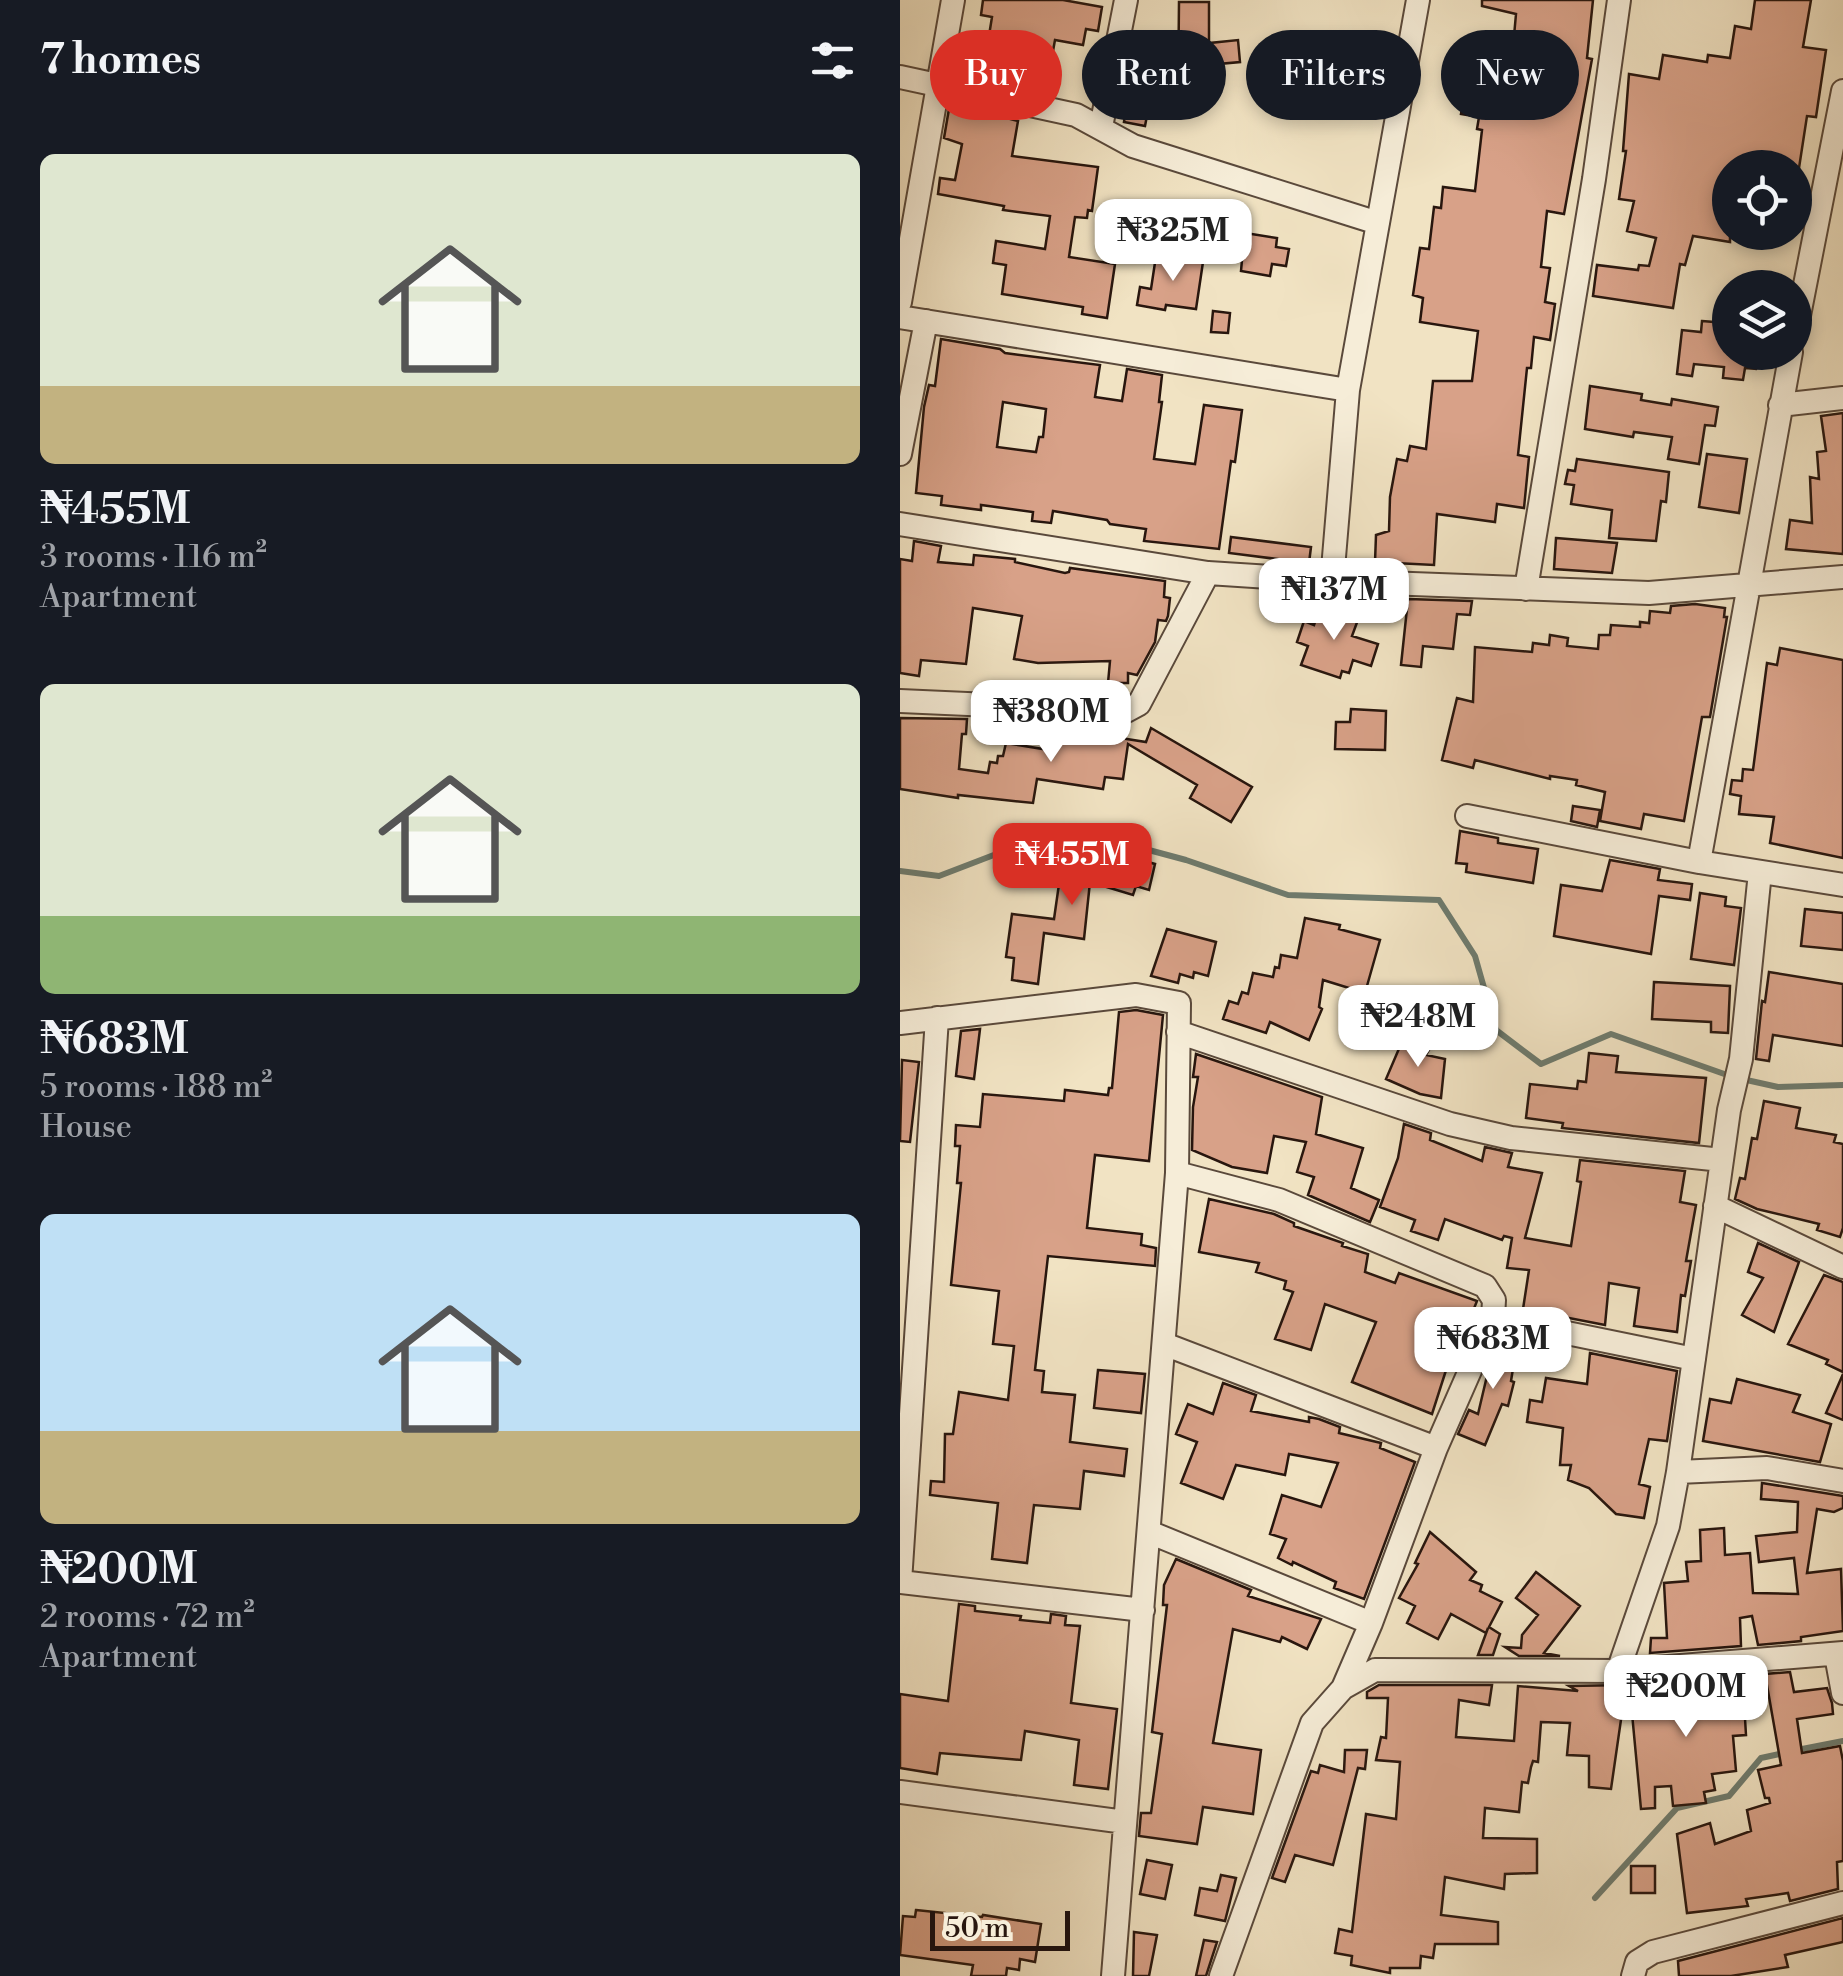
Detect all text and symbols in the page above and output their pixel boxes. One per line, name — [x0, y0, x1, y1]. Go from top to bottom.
chip: Buy — [930, 30, 1062, 120]
chip: Rent — [1082, 30, 1226, 120]
chip: Filters — [1246, 30, 1421, 120]
chip: New — [1441, 30, 1579, 120]
icon: filters — [805, 33, 860, 88]
text: 7 homes — [40, 34, 201, 87]
map controls — [1712, 150, 1812, 370]
button: locate — [1712, 150, 1812, 250]
pin: ₦325M — [1103, 199, 1243, 284]
text: ₦325M — [1117, 211, 1229, 251]
icon: home — [360, 219, 540, 399]
button: layers — [1712, 270, 1812, 370]
text: ₦455M — [40, 484, 190, 537]
text: 3 rooms · 116 m² — [40, 537, 267, 577]
pin: ₦137M — [1264, 558, 1404, 643]
text: ₦137M — [1281, 570, 1387, 610]
text: Apartment — [40, 577, 197, 617]
pin: ₦380M — [981, 680, 1121, 765]
text: ₦380M — [993, 692, 1109, 732]
icon: home — [360, 749, 540, 929]
pin: ₦455M — [1002, 823, 1142, 908]
text: ₦455M — [1015, 835, 1129, 875]
pin: ₦248M — [1348, 985, 1488, 1070]
text: ₦248M — [1360, 997, 1476, 1037]
text: ₦683M — [40, 1014, 189, 1067]
text: 5 rooms · 188 m² — [40, 1067, 272, 1107]
text: House — [40, 1107, 132, 1147]
icon: home — [360, 1279, 540, 1459]
pin: ₦683M — [1423, 1307, 1563, 1392]
text: ₦683M — [1436, 1319, 1550, 1359]
text: ₦200M — [40, 1544, 197, 1597]
text: 2 rooms · 72 m² — [40, 1597, 255, 1637]
text: Apartment — [40, 1637, 197, 1677]
pin: ₦200M — [1616, 1655, 1756, 1740]
text: ₦200M — [1626, 1667, 1746, 1707]
scale bar — [930, 1906, 1070, 1950]
text: 50 m — [945, 1911, 1009, 1946]

